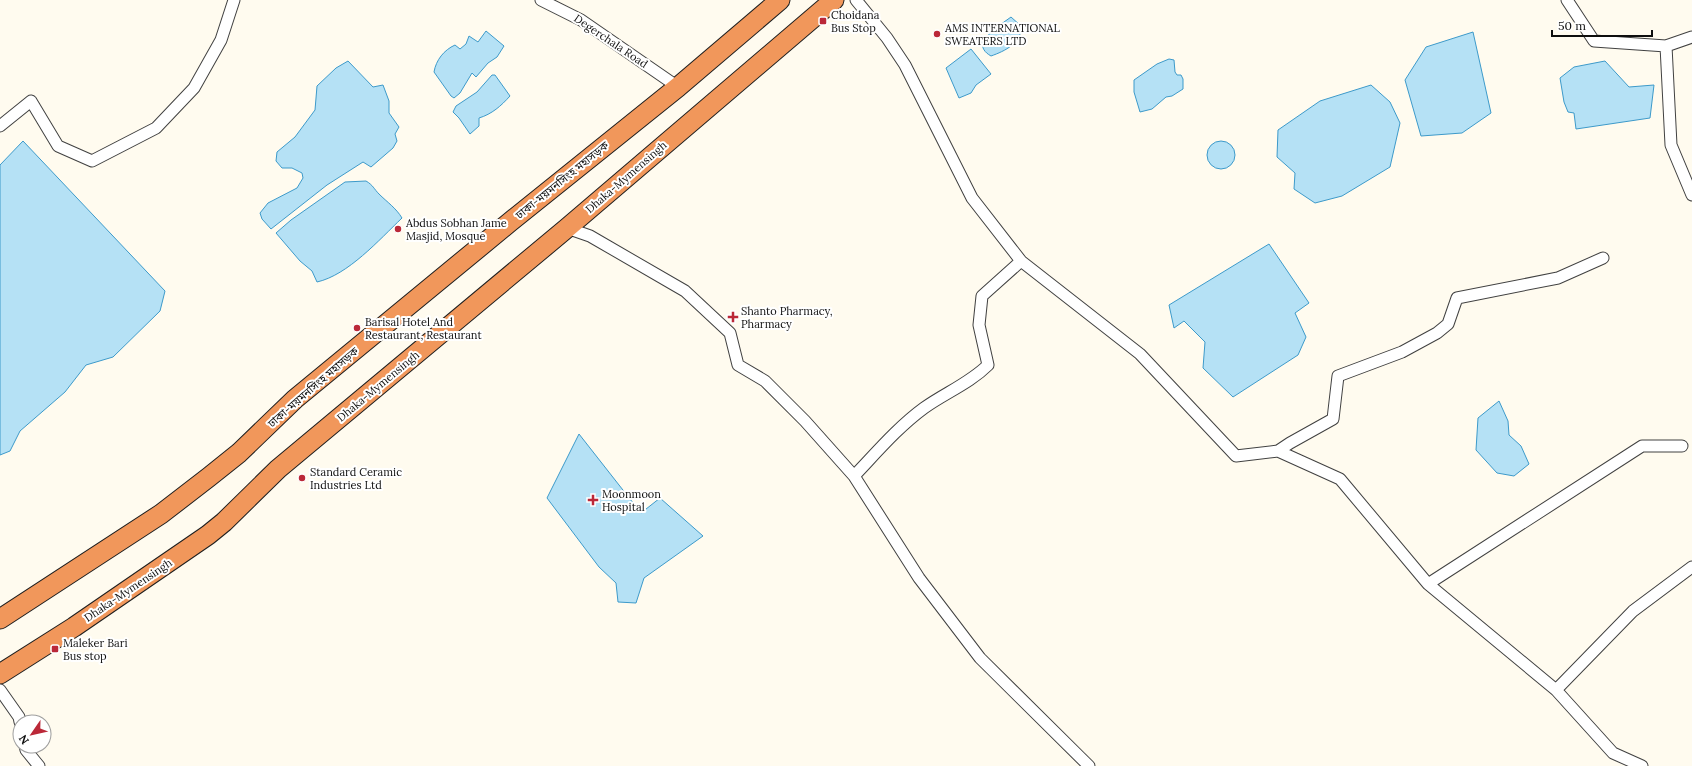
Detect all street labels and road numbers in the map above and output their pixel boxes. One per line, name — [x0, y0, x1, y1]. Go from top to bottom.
street label: Degerchala Road — [571, 11, 651, 71]
street label: ঢাকা-ময়মনসিংহ মহাসড়ক — [512, 138, 611, 222]
street label: Dhaka-Mymensingh — [582, 138, 670, 216]
street label: ঢাকা-ময়মনসিংহ মহাসড়ক — [264, 344, 361, 431]
street label: Dhaka-Mymensingh — [334, 347, 422, 425]
street label: Dhaka-Mymensingh — [81, 555, 175, 625]

